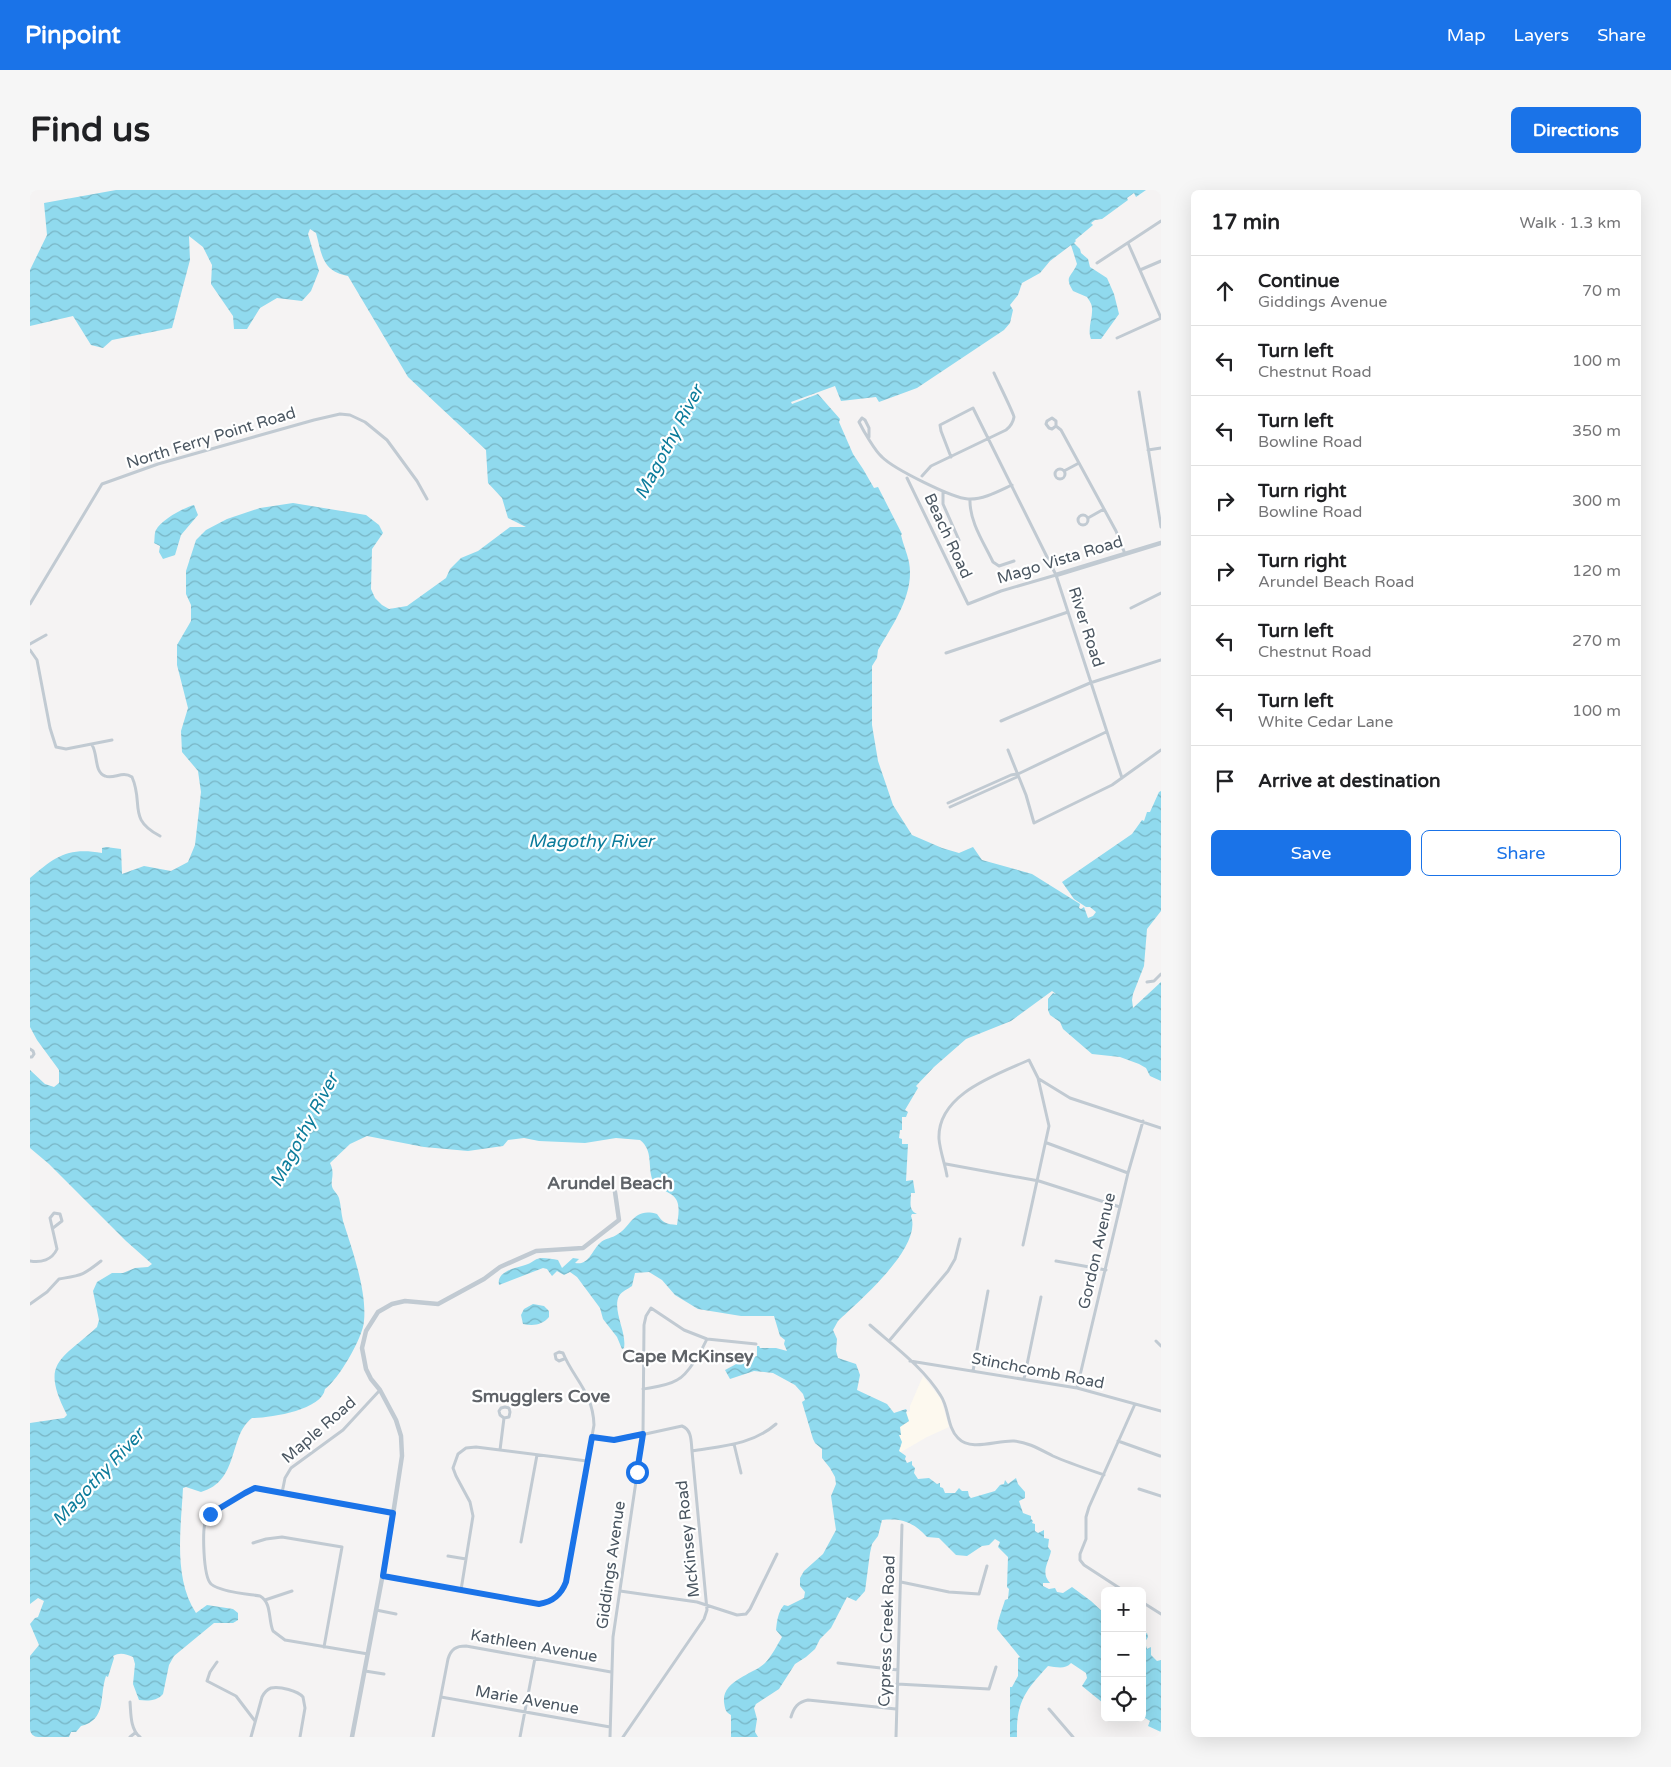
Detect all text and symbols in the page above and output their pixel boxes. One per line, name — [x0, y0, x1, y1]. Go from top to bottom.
text: Pinpoint — [25, 21, 121, 50]
text: Map — [1447, 24, 1486, 46]
text: Layers — [1514, 24, 1569, 46]
text: Share — [1597, 24, 1646, 46]
button: Directions — [1511, 107, 1641, 153]
text: Find us — [30, 109, 150, 151]
text: 17 min — [1211, 210, 1280, 235]
text: Walk · 1.3 km — [1519, 213, 1621, 233]
text: Continue — [1258, 270, 1340, 292]
icon: ahead — [1211, 277, 1239, 305]
text: 70 m — [1582, 281, 1621, 301]
text: Giddings Avenue — [1258, 292, 1387, 312]
text: Turn left — [1258, 340, 1334, 362]
icon: left — [1211, 347, 1239, 375]
text: 100 m — [1572, 351, 1621, 371]
text: Chestnut Road — [1258, 362, 1372, 382]
water label: Magothy River — [630, 380, 709, 503]
street label: North Ferry Point Road — [124, 403, 298, 473]
text: Turn left — [1258, 410, 1334, 432]
icon: left — [1211, 417, 1239, 445]
text: 350 m — [1572, 421, 1621, 441]
text: Bowline Road — [1258, 432, 1362, 452]
text: Turn right — [1258, 480, 1346, 502]
icon: right — [1211, 487, 1239, 515]
street label: Beach Road — [920, 490, 976, 582]
text: 300 m — [1572, 491, 1621, 511]
text: Bowline Road — [1258, 502, 1362, 522]
street label: Mago Vista Road — [995, 531, 1125, 589]
text: Turn right — [1258, 550, 1346, 572]
icon: right — [1211, 557, 1239, 585]
text: 120 m — [1572, 561, 1621, 581]
text: Arundel Beach Road — [1258, 572, 1414, 592]
street label: River Road — [1064, 584, 1108, 670]
text: Turn left — [1258, 620, 1334, 642]
icon: left — [1211, 627, 1239, 655]
text: 270 m — [1572, 631, 1621, 651]
text: Chestnut Road — [1258, 642, 1372, 662]
text: Turn left — [1258, 690, 1334, 712]
icon: left — [1211, 697, 1239, 725]
text: 100 m — [1572, 701, 1621, 721]
text: White Cedar Lane — [1258, 712, 1393, 732]
icon: arrive — [1211, 767, 1239, 795]
text: Arrive at destination — [1258, 770, 1441, 792]
water label: Magothy River — [528, 830, 656, 852]
button: Save — [1211, 830, 1411, 876]
button: Share — [1421, 830, 1621, 876]
water label: Magothy River — [265, 1068, 344, 1191]
district label: Arundel Beach — [547, 1172, 673, 1194]
street label: Gordon Avenue — [1074, 1191, 1120, 1311]
district label: Cape McKinsey — [622, 1345, 754, 1367]
street label: Stinchcomb Road — [970, 1348, 1106, 1394]
district label: Smugglers Cove — [472, 1385, 610, 1407]
street label: Maple Road — [278, 1392, 360, 1468]
water label: Magothy River — [47, 1422, 150, 1530]
route start — [626, 1461, 649, 1484]
street label: McKinsey Road — [672, 1479, 704, 1599]
street label: Giddings Avenue — [592, 1500, 630, 1630]
route end — [199, 1503, 222, 1526]
street label: Cypress Creek Road — [874, 1555, 900, 1707]
map controls — [1101, 1587, 1146, 1722]
button: + — [1101, 1587, 1146, 1632]
street label: Kathleen Avenue — [469, 1625, 599, 1667]
button: − — [1101, 1632, 1146, 1677]
button: locate — [1101, 1677, 1146, 1722]
street label: Marie Avenue — [474, 1681, 580, 1719]

